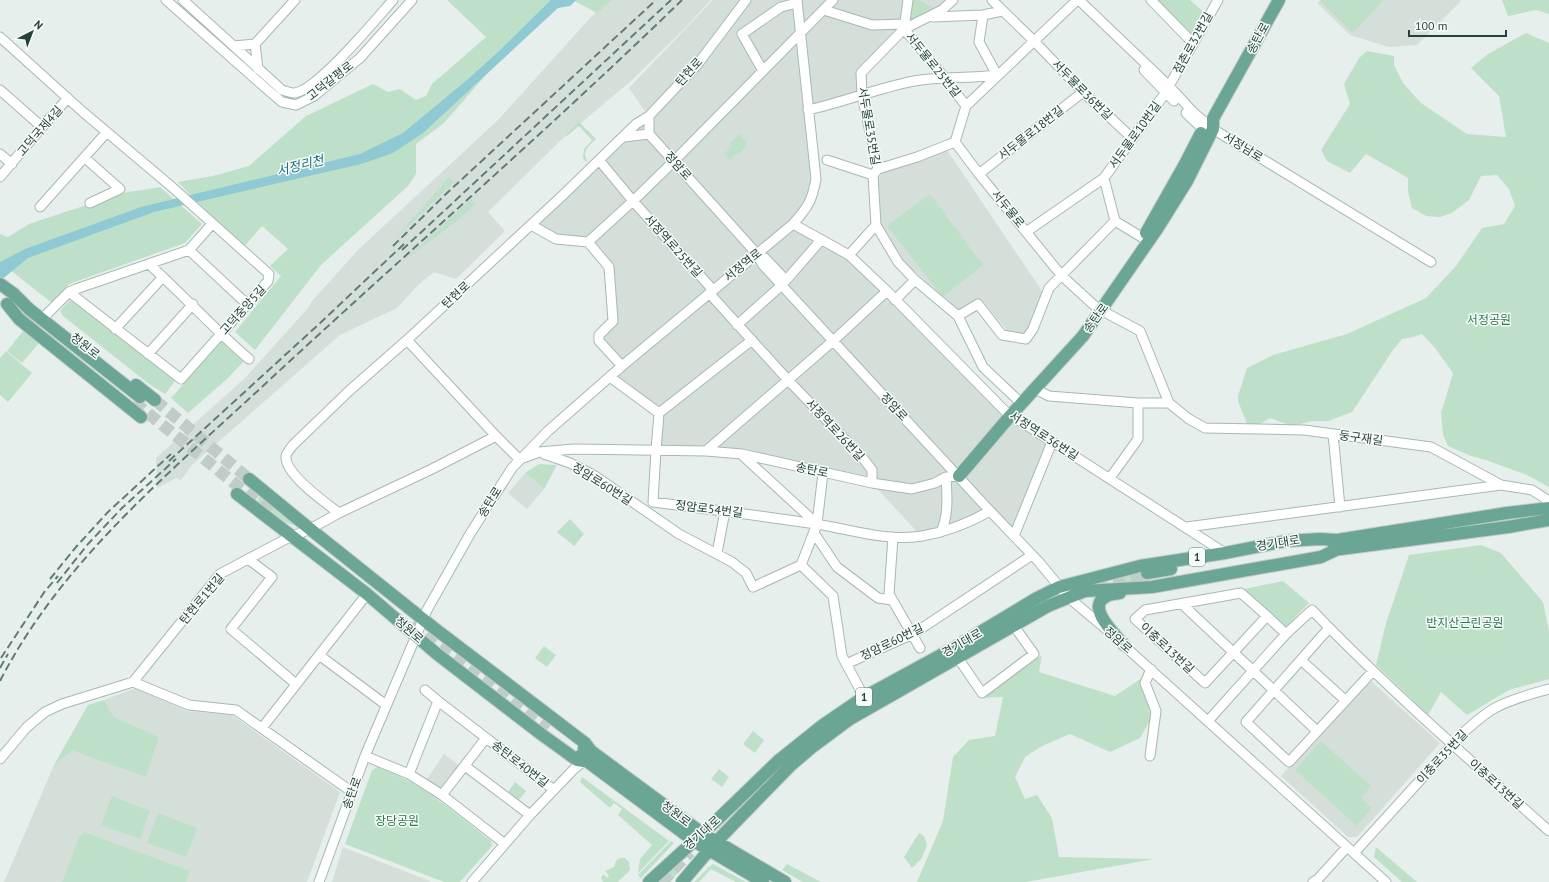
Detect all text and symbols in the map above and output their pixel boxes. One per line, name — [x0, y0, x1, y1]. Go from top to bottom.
street label: 점촌로32번길 — [1169, 9, 1216, 76]
north arrow — [12, 12, 52, 52]
scale bar — [1409, 12, 1506, 38]
text: N — [31, 17, 46, 32]
text: 100 m — [1415, 18, 1448, 33]
street label: 송탄로 — [1243, 20, 1272, 56]
street label: 서두물로25번길 — [903, 29, 964, 100]
street label: 탄현로 — [672, 54, 705, 89]
street label: 서두물로36번길 — [1049, 56, 1116, 123]
street label: 고덕갈평로 — [303, 58, 356, 104]
street label: 서두물로35번길 — [855, 86, 884, 166]
street label: 서두물로10번길 — [1105, 98, 1164, 171]
street label: 고덕국제4길 — [14, 102, 66, 159]
street label: 서두물로18번길 — [995, 102, 1067, 163]
street label: 서정남로 — [1221, 129, 1266, 165]
street label: 정암로 — [662, 148, 695, 183]
water label: 서정리천 — [275, 151, 326, 180]
street label: 서두물로 — [989, 187, 1028, 231]
street label: 서정역로25번길 — [641, 211, 705, 280]
street label: 서정역로 — [721, 245, 765, 284]
street label: 탄현로 — [438, 278, 473, 311]
street label: 고덕중앙5길 — [216, 282, 269, 338]
street label: 송탄로 — [1080, 300, 1111, 336]
park label: 서정공원 — [1467, 312, 1511, 327]
street label: 청원로 — [68, 329, 103, 362]
street label: 정암로 — [878, 389, 911, 424]
street label: 서정역로26번길 — [803, 396, 868, 464]
street label: 서정역로36번길 — [1007, 408, 1082, 463]
street label: 둥구재길 — [1338, 427, 1384, 448]
street label: 정암로60번길 — [569, 459, 635, 508]
street label: 송탄로 — [794, 459, 830, 480]
street label: 송탄로 — [474, 484, 505, 520]
street label: 정암로54번길 — [674, 497, 744, 520]
street label: 경기대로 — [1255, 532, 1301, 553]
road number: 1 — [1189, 548, 1205, 566]
street label: 탄현로1번길 — [176, 570, 227, 627]
street label: 청원로 — [392, 613, 427, 646]
park label: 반지산근린공원 — [1426, 615, 1504, 630]
street label: 이충로13번길 — [1137, 619, 1197, 676]
street label: 정암로60번길 — [858, 620, 926, 663]
street label: 정암로 — [1101, 623, 1136, 656]
street label: 경기대로 — [939, 625, 985, 660]
road number: 1 — [856, 688, 872, 706]
street label: 이충로35번길 — [1413, 727, 1470, 787]
street label: 송탄로40번길 — [489, 737, 552, 791]
street label: 이충로13번길 — [1466, 755, 1527, 812]
street label: 송탄로 — [339, 775, 364, 811]
street label: 청원로 — [659, 798, 694, 830]
street label: 경기대로 — [680, 812, 723, 853]
park label: 장당공원 — [375, 813, 419, 828]

